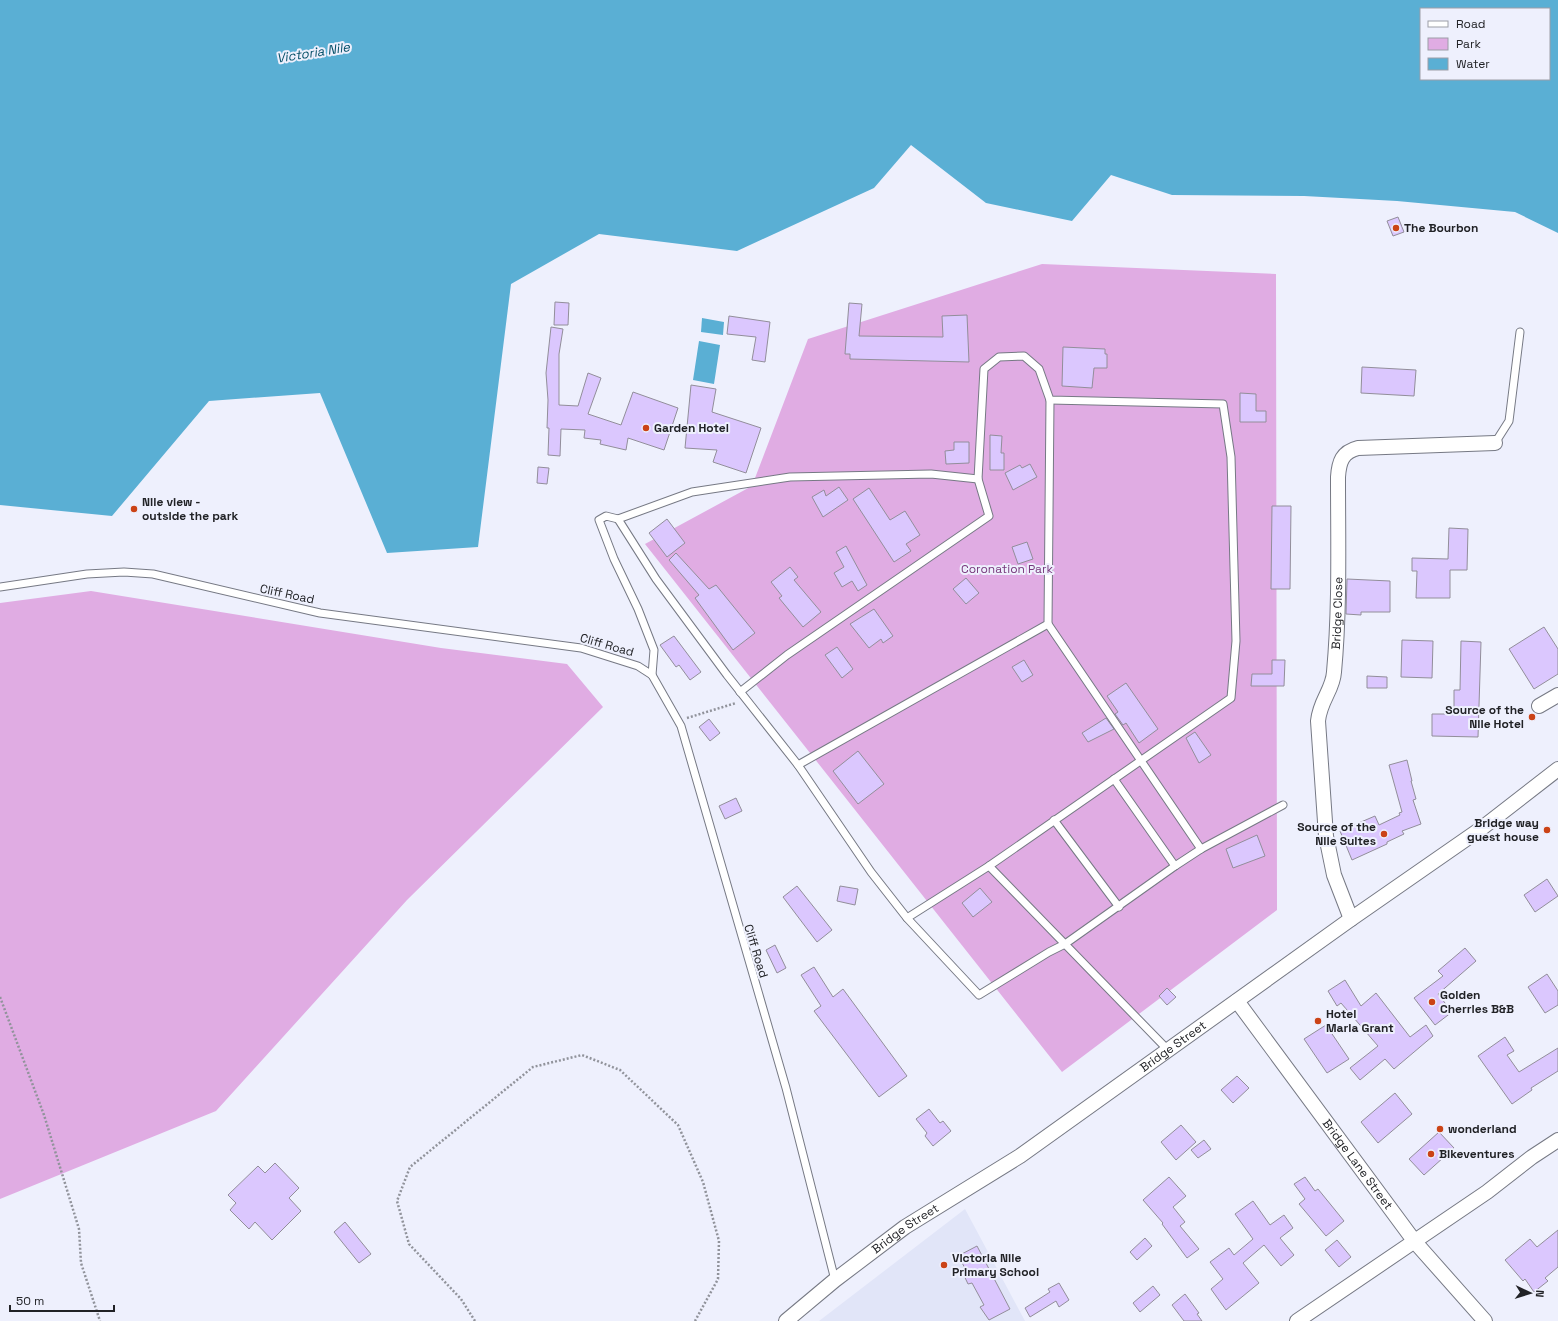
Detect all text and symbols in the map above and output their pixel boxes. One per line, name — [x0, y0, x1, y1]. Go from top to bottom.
legend — [1420, 8, 1550, 80]
text: Road — [1456, 16, 1485, 32]
text: Park — [1456, 36, 1481, 52]
water label: Victoria Nile — [275, 38, 352, 67]
text: Water — [1456, 56, 1490, 72]
place label: The Bourbon — [1404, 220, 1478, 236]
marker: The Bourbon — [1391, 223, 1401, 233]
place label: Garden Hotel — [654, 420, 729, 436]
marker: Garden Hotel — [641, 423, 651, 433]
place label: Nile view - outside the park — [142, 494, 238, 524]
marker: Nile view - outside the park — [129, 504, 139, 514]
park label: Coronation Park — [961, 561, 1054, 577]
street label: Bridge Close — [1328, 577, 1346, 650]
street label: Cliff Road — [258, 580, 316, 608]
street label: Cliff Road — [578, 630, 636, 660]
place label: Source of the Nile Hotel — [1445, 702, 1524, 732]
marker: Source of the Nile Hotel — [1527, 712, 1537, 722]
place label: Bridge way guest house — [1467, 815, 1539, 845]
place label: Source of the Nile Suites — [1297, 819, 1376, 849]
marker: Bridge way guest house — [1542, 825, 1552, 835]
marker: Source of the Nile Suites — [1379, 829, 1389, 839]
street label: Cliff Road — [740, 922, 772, 980]
place label: Golden Cherries B&B — [1440, 987, 1514, 1017]
marker: Golden Cherries B&B — [1427, 997, 1437, 1007]
place label: Hotel Maria Grant — [1326, 1006, 1394, 1036]
marker: Hotel Maria Grant — [1313, 1016, 1323, 1026]
street label: Bridge Street — [1137, 1017, 1209, 1076]
street label: Bridge Lane Street — [1319, 1116, 1396, 1213]
place label: wonderland — [1448, 1121, 1517, 1137]
marker: wonderland — [1435, 1124, 1445, 1134]
place label: Bikeventures — [1439, 1146, 1515, 1162]
marker: Bikeventures — [1426, 1149, 1436, 1159]
street label: Bridge Street — [869, 1200, 942, 1257]
place label: Victoria Nile Primary School — [952, 1250, 1039, 1280]
marker: Victoria Nile Primary School — [939, 1260, 949, 1270]
north arrow — [1510, 1273, 1550, 1313]
scale bar — [10, 1287, 114, 1313]
text: N — [1533, 1290, 1547, 1298]
text: 50 m — [16, 1293, 44, 1309]

